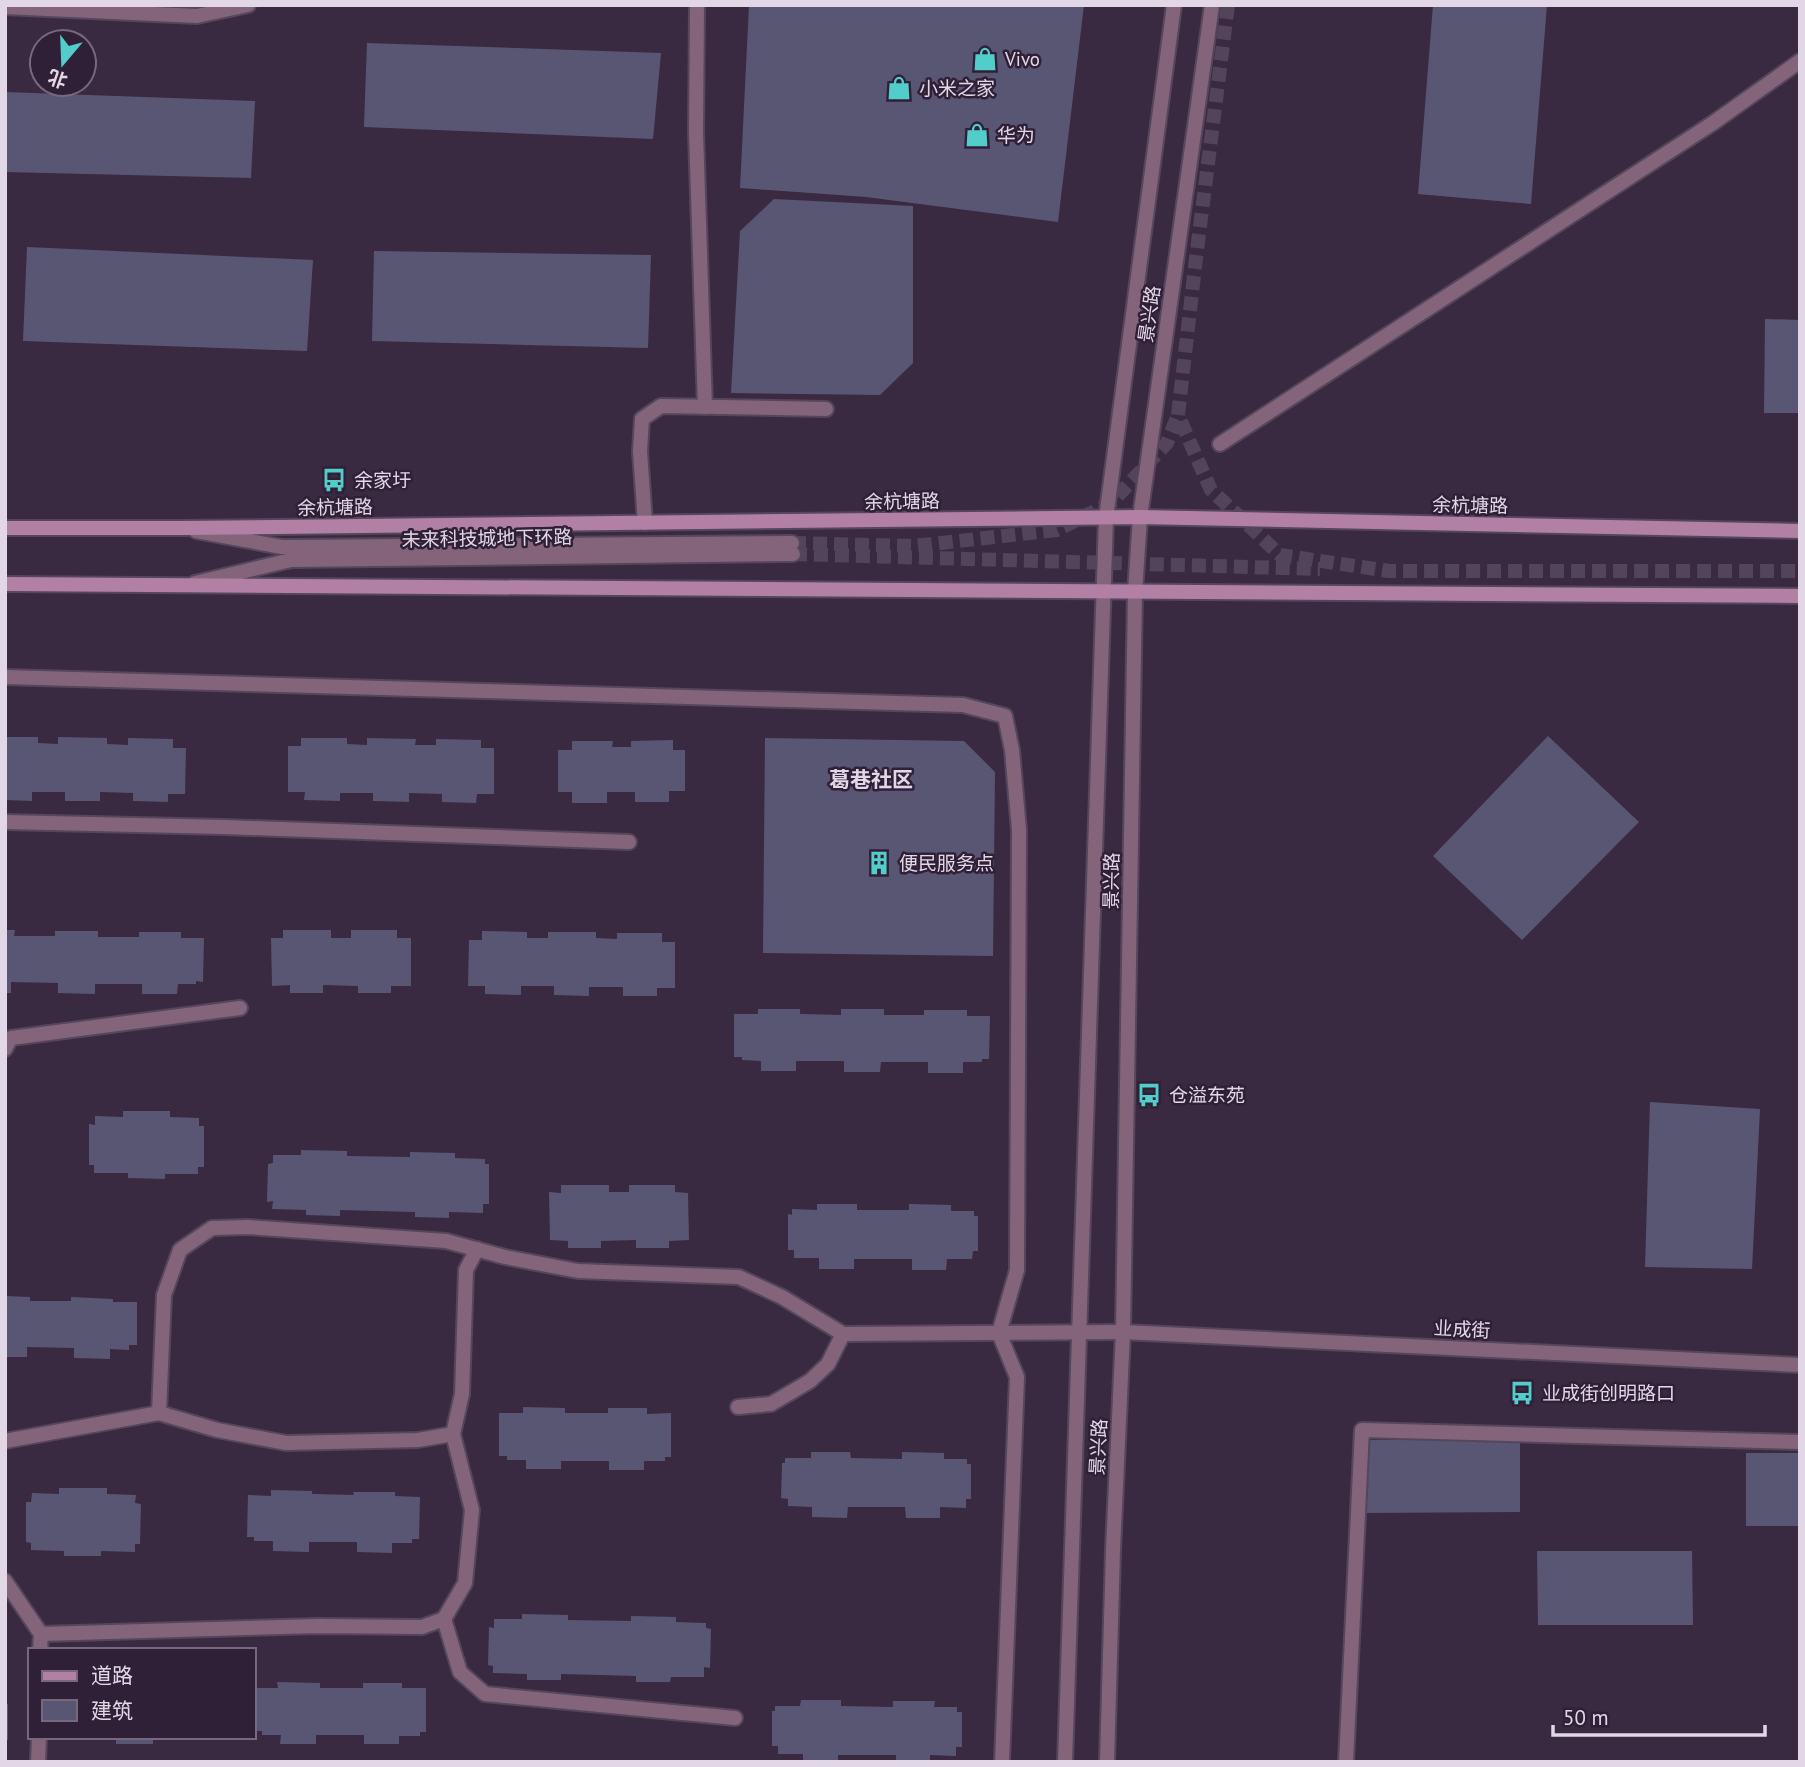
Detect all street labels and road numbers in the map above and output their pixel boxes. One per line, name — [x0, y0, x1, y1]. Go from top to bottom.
street label: 景兴路 — [1133, 284, 1165, 344]
street label: 余杭塘路 — [864, 488, 940, 514]
street label: 余杭塘路 — [1432, 492, 1508, 518]
street label: 余杭塘路 — [297, 494, 373, 520]
street label: 未来科技城地下环路 — [401, 525, 573, 551]
street label: 景兴路 — [1099, 852, 1123, 910]
street label: 业成街 — [1433, 1316, 1491, 1342]
street label: 景兴路 — [1085, 1418, 1111, 1476]

